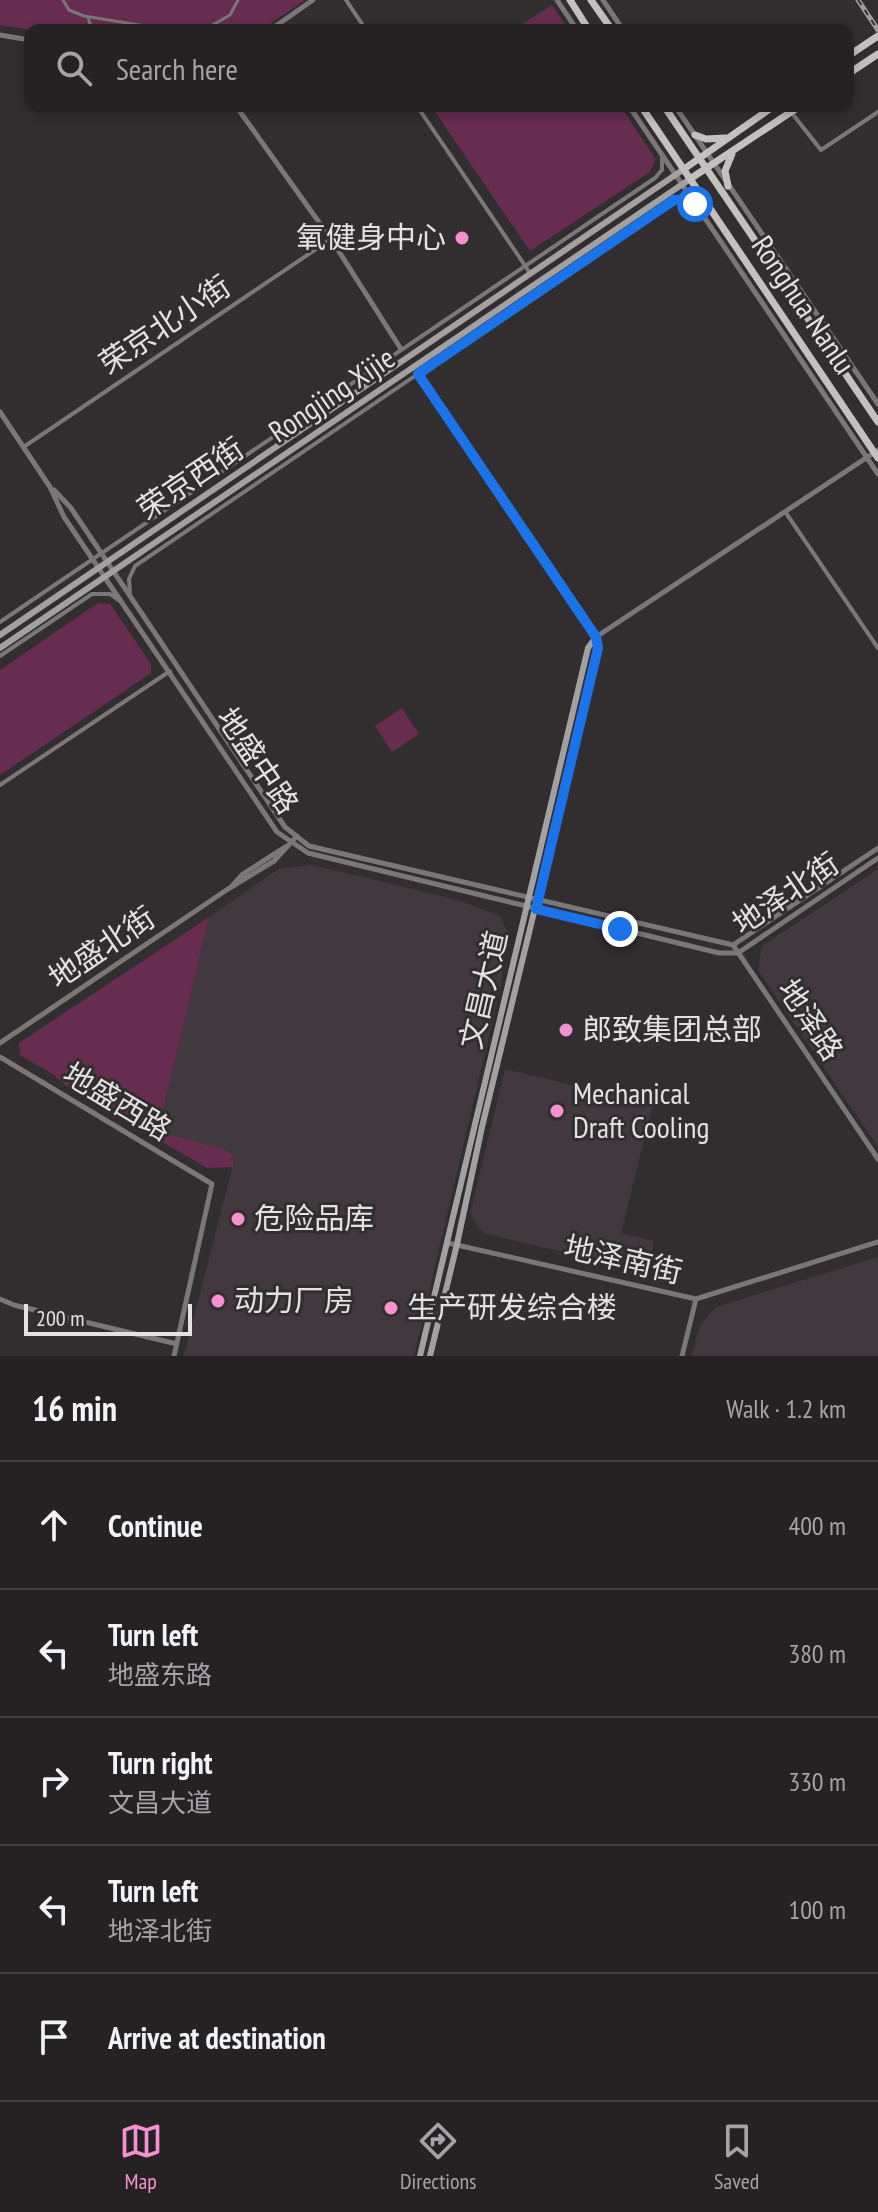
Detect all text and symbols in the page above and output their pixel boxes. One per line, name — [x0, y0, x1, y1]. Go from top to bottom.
search box — [24, 24, 854, 112]
icon: search — [52, 46, 96, 90]
text: Search here — [116, 49, 238, 88]
route start — [677, 186, 713, 222]
place label: 氧健身中心 — [296, 217, 446, 256]
street label: Ronghua Nanlu — [744, 228, 865, 381]
marker: 氧健身中心 — [453, 229, 471, 247]
street label: 荣京北小街 — [91, 266, 237, 382]
street label: Rongjing Xijie — [261, 337, 402, 450]
street label: 荣京西街 — [130, 428, 251, 527]
street label: 地盛中路 — [209, 700, 308, 821]
street label: 地泽北街 — [725, 843, 846, 942]
street label: 地盛北街 — [41, 897, 162, 996]
route end — [602, 911, 638, 947]
street label: 文昌大道 — [450, 927, 515, 1053]
street label: 地泽路 — [770, 971, 853, 1067]
place label: 郎致集团总部 — [582, 1009, 762, 1048]
marker: 郎致集团总部 — [557, 1021, 575, 1039]
street label: 地盛西路 — [56, 1053, 179, 1148]
place label: Mechanical Draft Cooling — [573, 1073, 709, 1146]
marker: Mechanical Draft Cooling — [548, 1102, 566, 1120]
place label: 危险品库 — [254, 1198, 374, 1237]
marker: 危险品库 — [229, 1210, 247, 1228]
street label: 地泽南街 — [560, 1226, 686, 1291]
place label: 动力厂房 — [234, 1280, 354, 1319]
place label: 生产研发综合楼 — [407, 1287, 617, 1326]
marker: 动力厂房 — [209, 1292, 227, 1310]
marker: 生产研发综合楼 — [382, 1299, 400, 1317]
scale bar — [24, 1300, 192, 1336]
text: 200 m — [36, 1304, 85, 1332]
text: 16 min — [32, 1386, 117, 1430]
text: Walk · 1.2 km — [726, 1392, 846, 1425]
icon: ahead — [32, 1503, 76, 1547]
text: Continue — [108, 1506, 203, 1545]
text: 400 m — [788, 1509, 846, 1542]
text: Turn left — [108, 1615, 198, 1654]
icon: left — [32, 1631, 76, 1675]
text: 380 m — [788, 1637, 846, 1670]
text: 地盛东路 — [108, 1658, 212, 1691]
text: Turn right — [108, 1743, 212, 1782]
icon: right — [32, 1759, 76, 1803]
text: 330 m — [788, 1765, 846, 1798]
text: 文昌大道 — [108, 1786, 212, 1819]
text: Turn left — [108, 1871, 198, 1910]
icon: left — [32, 1887, 76, 1931]
text: 100 m — [788, 1893, 846, 1926]
text: 地泽北街 — [108, 1914, 212, 1947]
icon: arrive — [32, 2015, 76, 2059]
text: Arrive at destination — [108, 2018, 326, 2057]
tab: Map — [119, 2119, 163, 2195]
tab: Directions — [400, 2119, 477, 2195]
tab: Saved — [714, 2119, 759, 2195]

